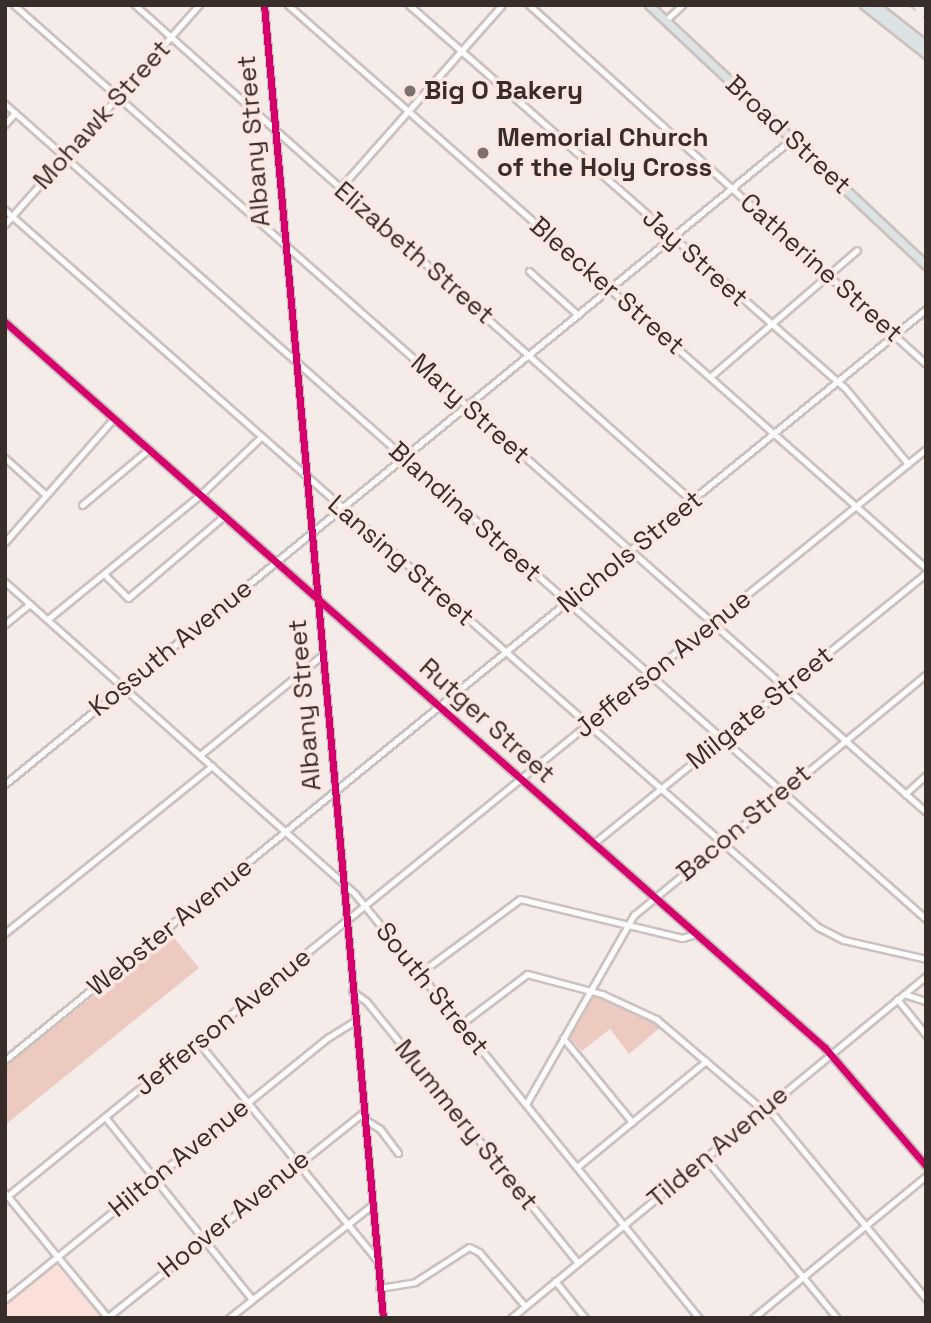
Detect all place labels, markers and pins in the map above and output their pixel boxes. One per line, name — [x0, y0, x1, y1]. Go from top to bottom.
place label: Big O Bakery — [424, 75, 583, 107]
marker: Big O Bakery — [402, 83, 418, 99]
place label: Memorial Church of the Holy Cross — [497, 122, 712, 184]
marker: Memorial Church of the Holy Cross — [475, 145, 491, 161]

